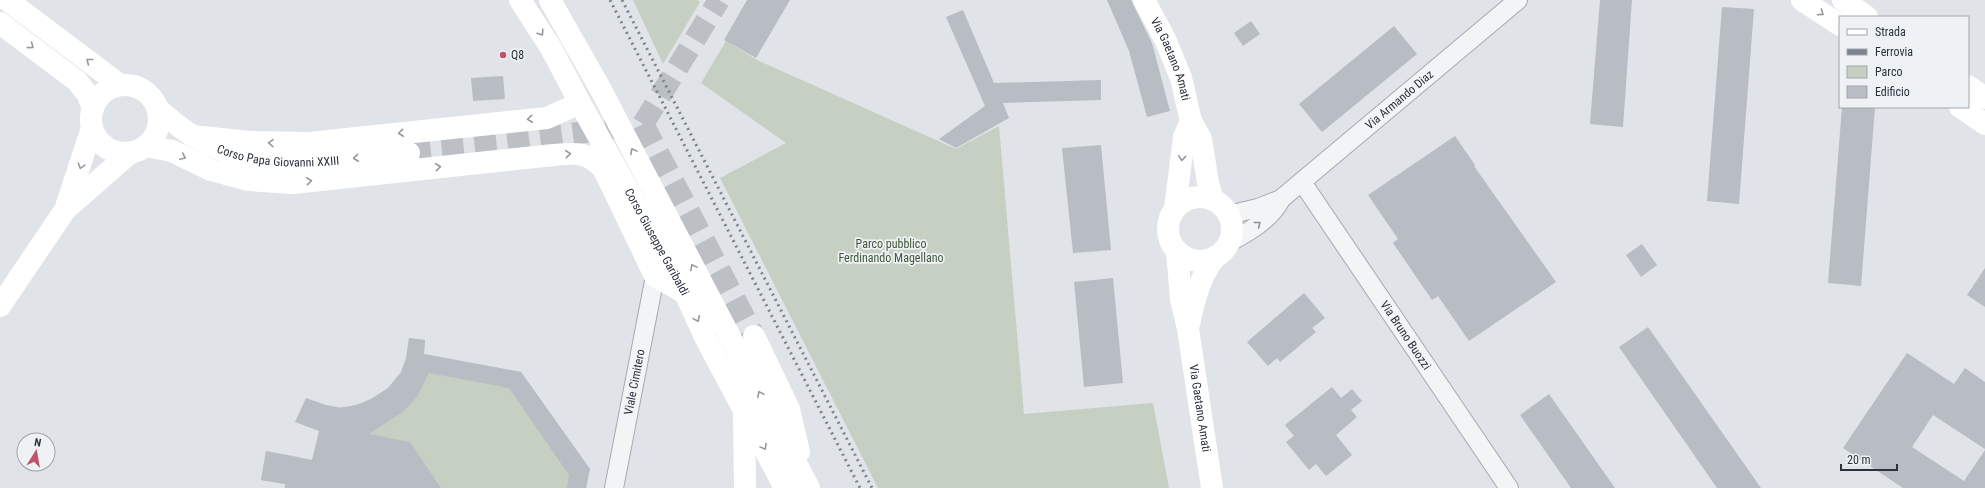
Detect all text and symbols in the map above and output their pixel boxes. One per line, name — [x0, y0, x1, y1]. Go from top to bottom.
one-way arrow — [1817, 8, 1824, 16]
street label: Via Gaetano Amati — [1148, 15, 1193, 102]
legend — [1839, 16, 1969, 108]
text: Strada — [1875, 25, 1906, 39]
one-way arrow — [536, 29, 544, 36]
one-way arrow — [27, 41, 34, 48]
text: Ferrovia — [1875, 45, 1913, 59]
place label: Q8 — [511, 48, 524, 62]
marker: Q8 — [498, 50, 508, 60]
one-way arrow — [87, 59, 94, 66]
text: Parco — [1875, 65, 1902, 79]
street label: Via Armando Diaz — [1362, 67, 1436, 132]
text: Edificio — [1875, 85, 1910, 99]
one-way arrow — [527, 115, 533, 124]
one-way arrow — [398, 129, 404, 138]
one-way arrow — [268, 139, 274, 147]
street label: Corso Papa Giovanni XXIII — [215, 142, 340, 170]
one-way arrow — [630, 148, 638, 156]
one-way arrow — [565, 150, 571, 159]
one-way arrow — [179, 152, 187, 160]
one-way arrow — [353, 153, 359, 162]
one-way arrow — [1177, 155, 1186, 161]
one-way arrow — [77, 162, 86, 169]
one-way arrow — [435, 163, 441, 172]
one-way arrow — [306, 177, 312, 186]
street label: Corso Giuseppe Garibaldi — [622, 186, 692, 297]
one-way arrow — [1253, 222, 1260, 229]
park label: Parco pubblico Ferdinando Magellano — [838, 237, 944, 265]
one-way arrow — [690, 263, 698, 271]
street label: Via Bruno Buozzi — [1377, 298, 1434, 372]
one-way arrow — [692, 315, 700, 323]
street label: Viale Cimitero — [621, 348, 648, 416]
street label: Via Gaetano Amati — [1186, 363, 1213, 453]
one-way arrow — [757, 391, 765, 398]
north arrow — [16, 432, 56, 472]
text: N — [33, 436, 43, 450]
one-way arrow — [759, 443, 766, 450]
scale bar — [1841, 446, 1897, 472]
text: 20 m — [1847, 453, 1871, 467]

